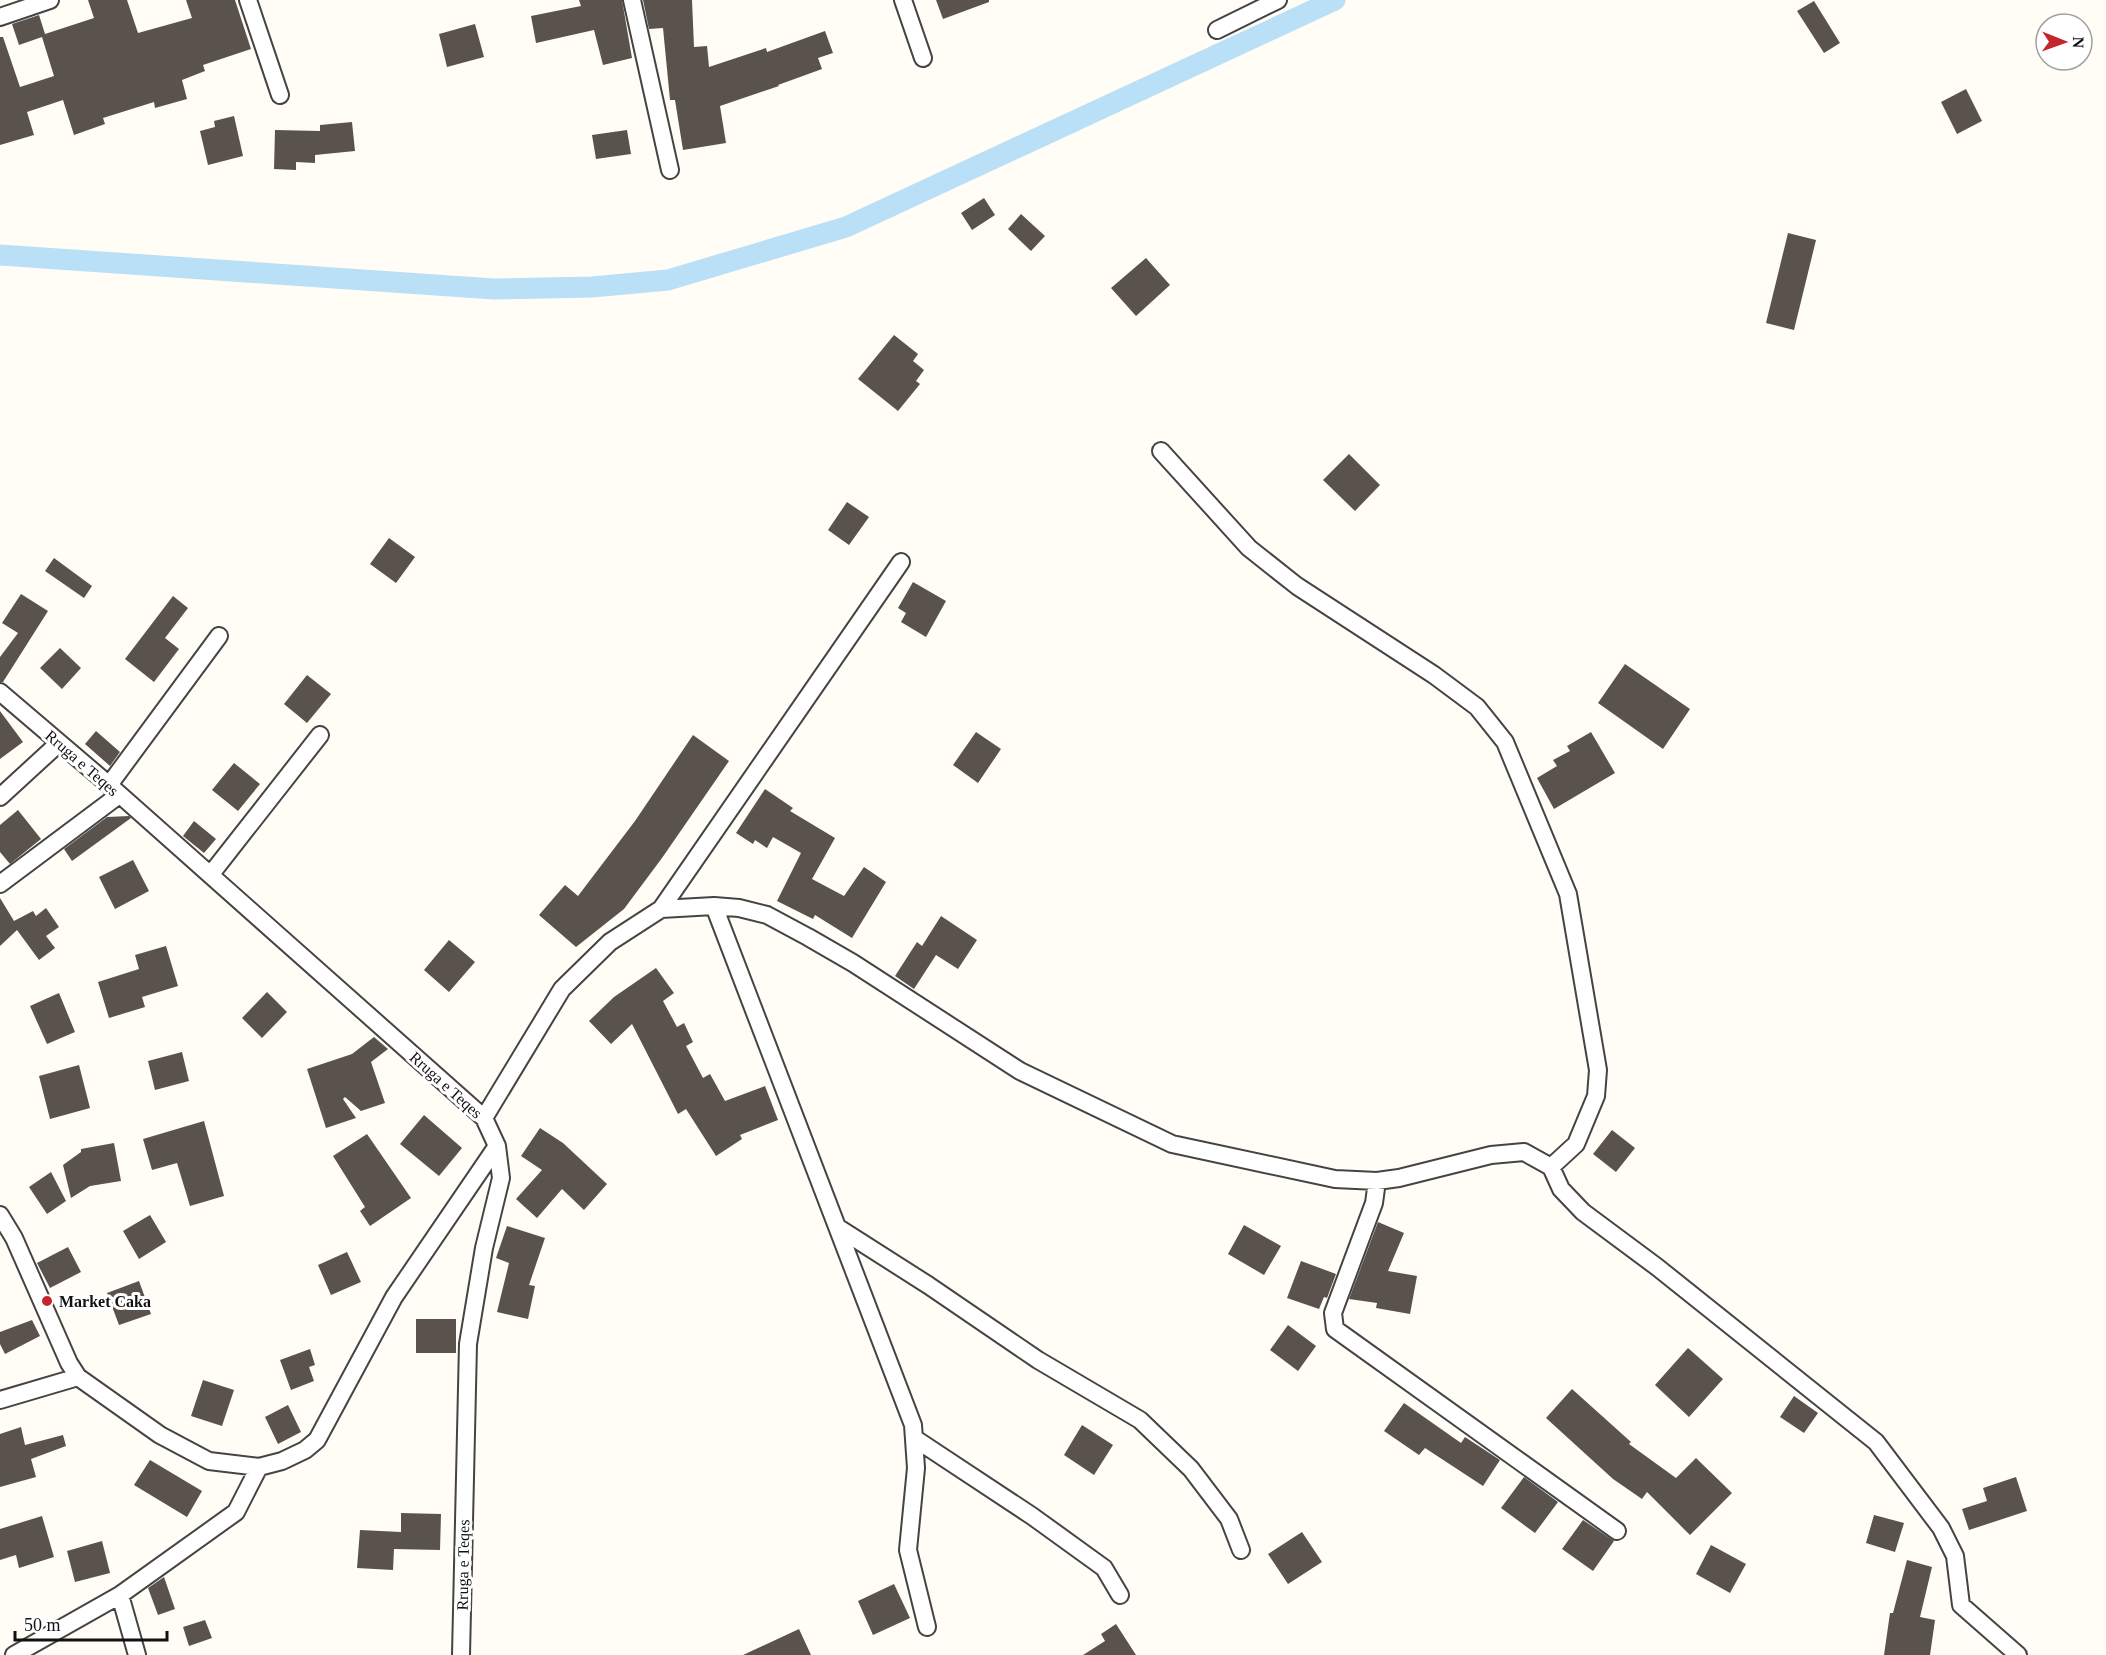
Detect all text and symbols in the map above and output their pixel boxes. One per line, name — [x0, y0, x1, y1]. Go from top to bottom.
north arrow — [2034, 12, 2094, 72]
text: N — [2070, 36, 2087, 49]
street label: Rruga e Teqes — [41, 727, 122, 800]
street label: Rruga e Teqes — [406, 1048, 486, 1123]
place label: Market Caka — [59, 1293, 151, 1310]
marker: Market Caka — [40, 1294, 54, 1308]
street label: Rruga e Teqes — [454, 1519, 473, 1611]
scale bar — [15, 1604, 166, 1642]
text: 50 m — [24, 1615, 61, 1635]

